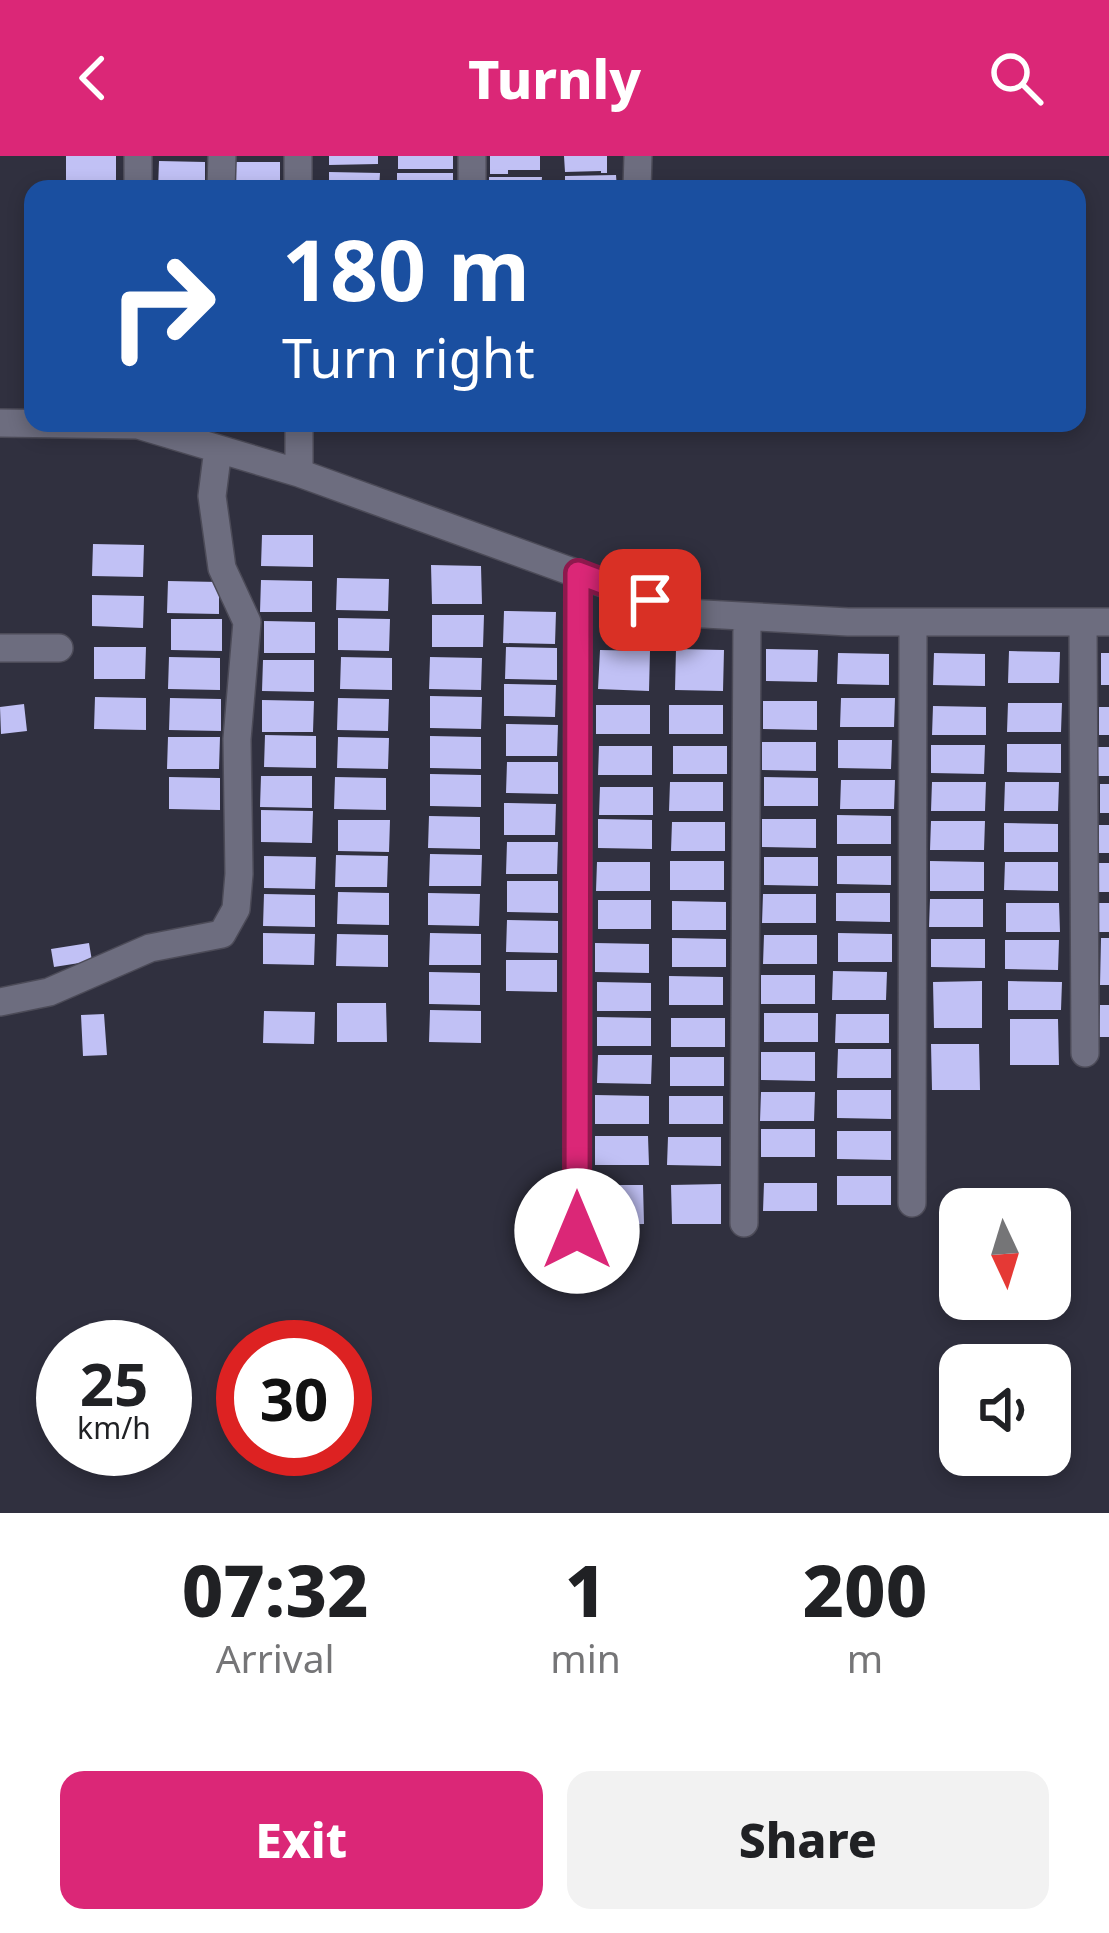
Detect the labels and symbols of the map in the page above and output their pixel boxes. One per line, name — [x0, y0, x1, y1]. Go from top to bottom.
pin — [599, 549, 701, 651]
position arrow — [514, 1168, 640, 1294]
north arrow — [939, 1188, 1071, 1320]
speed limit sign: 30 — [216, 1320, 372, 1476]

